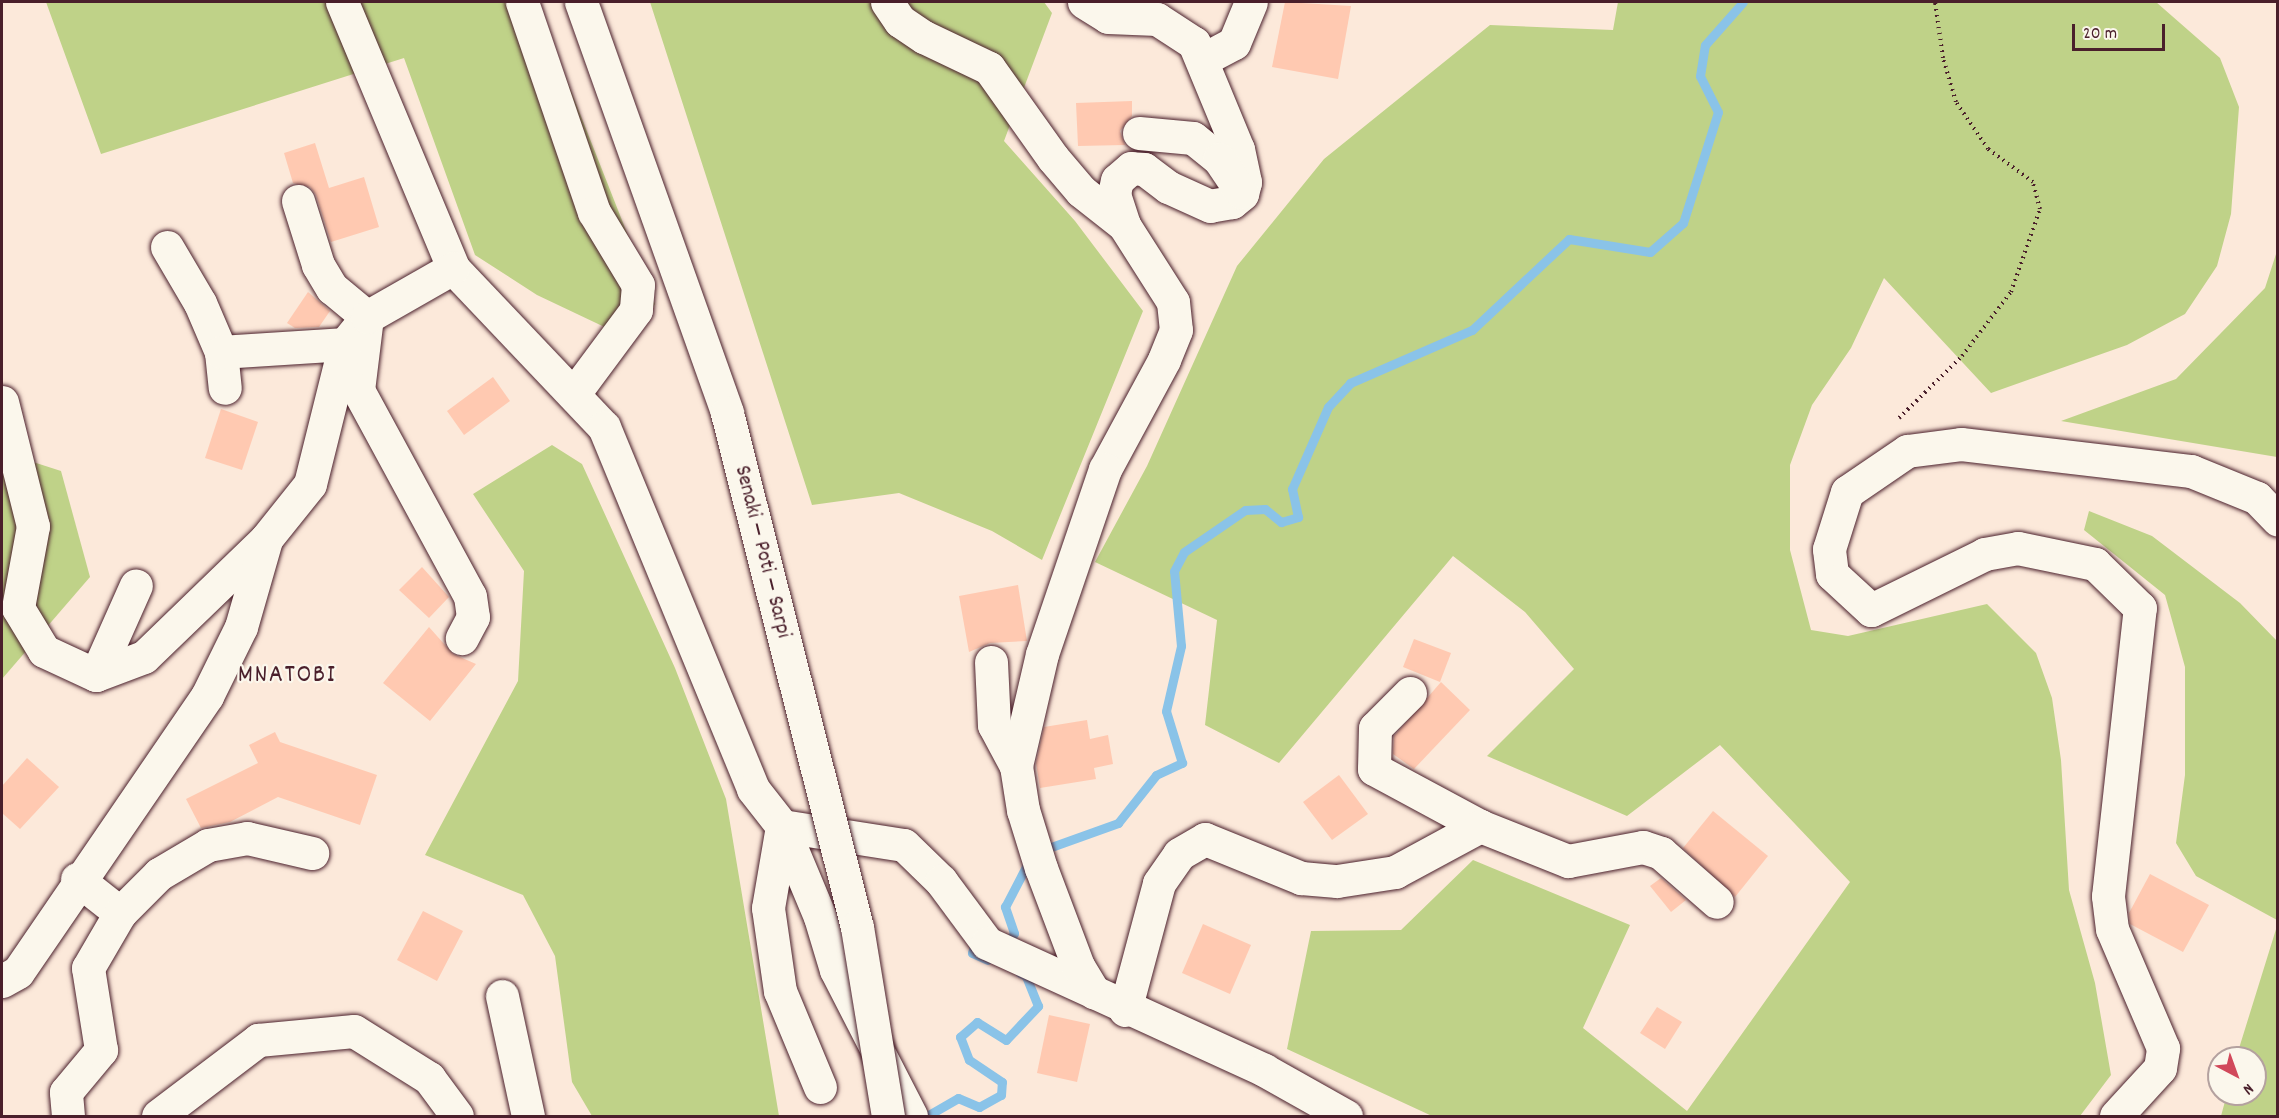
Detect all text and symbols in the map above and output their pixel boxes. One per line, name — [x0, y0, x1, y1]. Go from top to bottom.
scale bar — [2075, 12, 2168, 50]
text: 20 m — [2083, 22, 2117, 47]
street label: Senaki — Poti — Sarpi — [728, 463, 796, 641]
district label: MNATOBI — [238, 660, 336, 692]
north arrow — [2207, 1046, 2267, 1106]
text: N — [2237, 1077, 2258, 1100]

